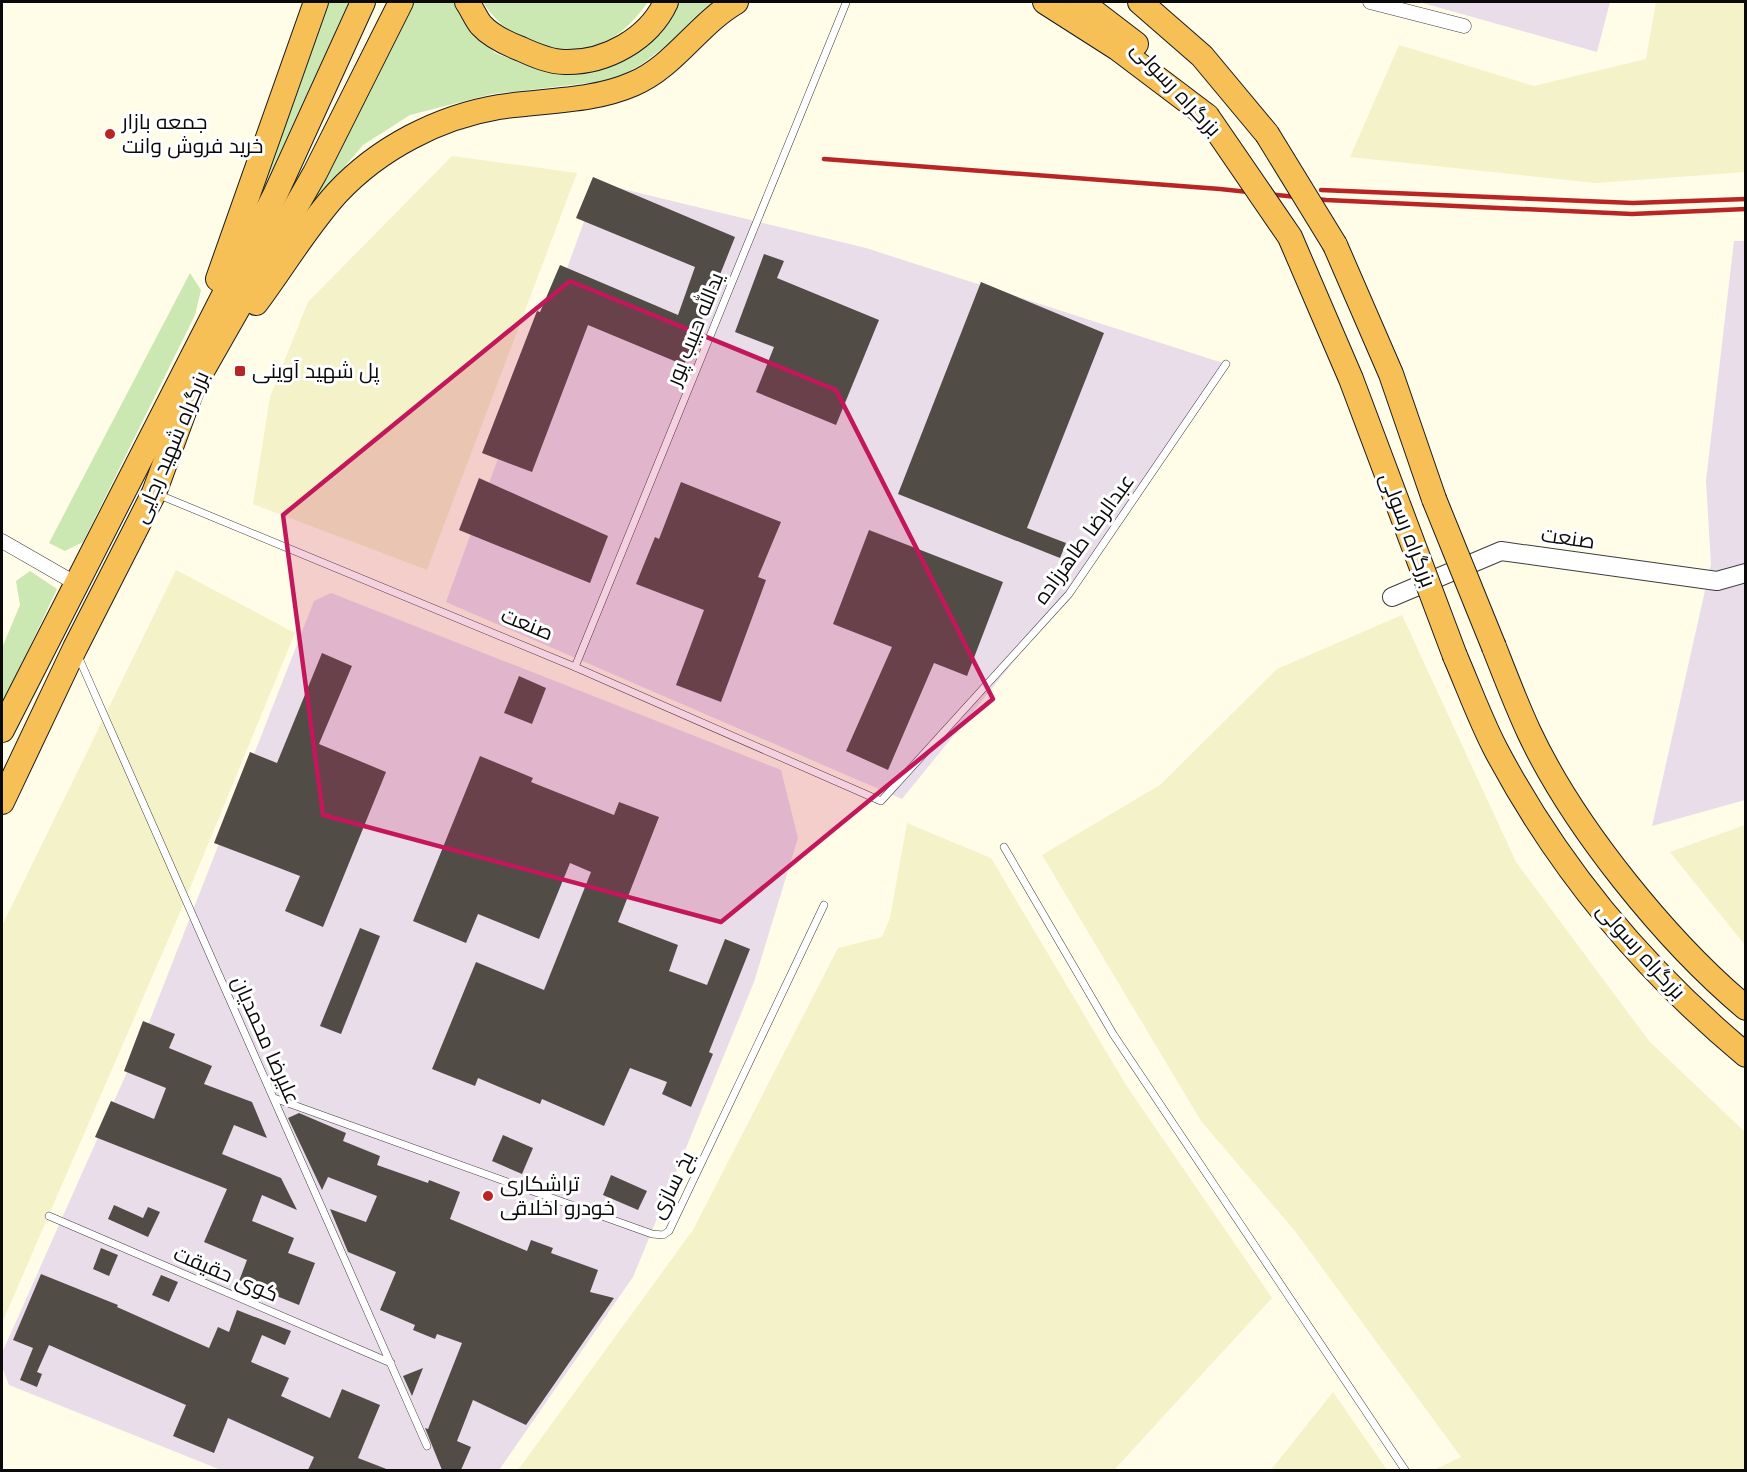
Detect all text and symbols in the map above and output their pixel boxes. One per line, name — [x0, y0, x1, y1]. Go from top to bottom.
street label: بزرگراه رسولی — [1125, 35, 1228, 142]
place label: جمعه بازار خرید فروش وانت — [121, 107, 264, 159]
marker: جمعه بازار خرید فروش وانت — [103, 127, 117, 141]
street label: یدالله حبیب پور — [658, 267, 731, 391]
place label: پل شهید آوینی — [252, 356, 380, 385]
marker: پل شهید آوینی — [233, 364, 247, 378]
street label: بزرگراه شهید رجایی — [125, 366, 215, 527]
street label: عبدالرضا طاهرزاده — [1026, 468, 1140, 609]
street label: بزرگراه رسولی — [1374, 468, 1444, 591]
street label: صنعت — [1539, 519, 1597, 555]
street label: صنعت — [497, 600, 558, 646]
street label: بزرگراه رسولی — [1591, 896, 1693, 1005]
street label: علیرضا محمدیان — [226, 971, 308, 1108]
street label: یخ سازی — [642, 1146, 701, 1224]
place label: تراشکاری خودرو اخلاقی — [500, 1169, 615, 1221]
marker: تراشکاری خودرو اخلاقی — [481, 1189, 495, 1203]
street label: کوی حقیقت — [170, 1238, 283, 1308]

